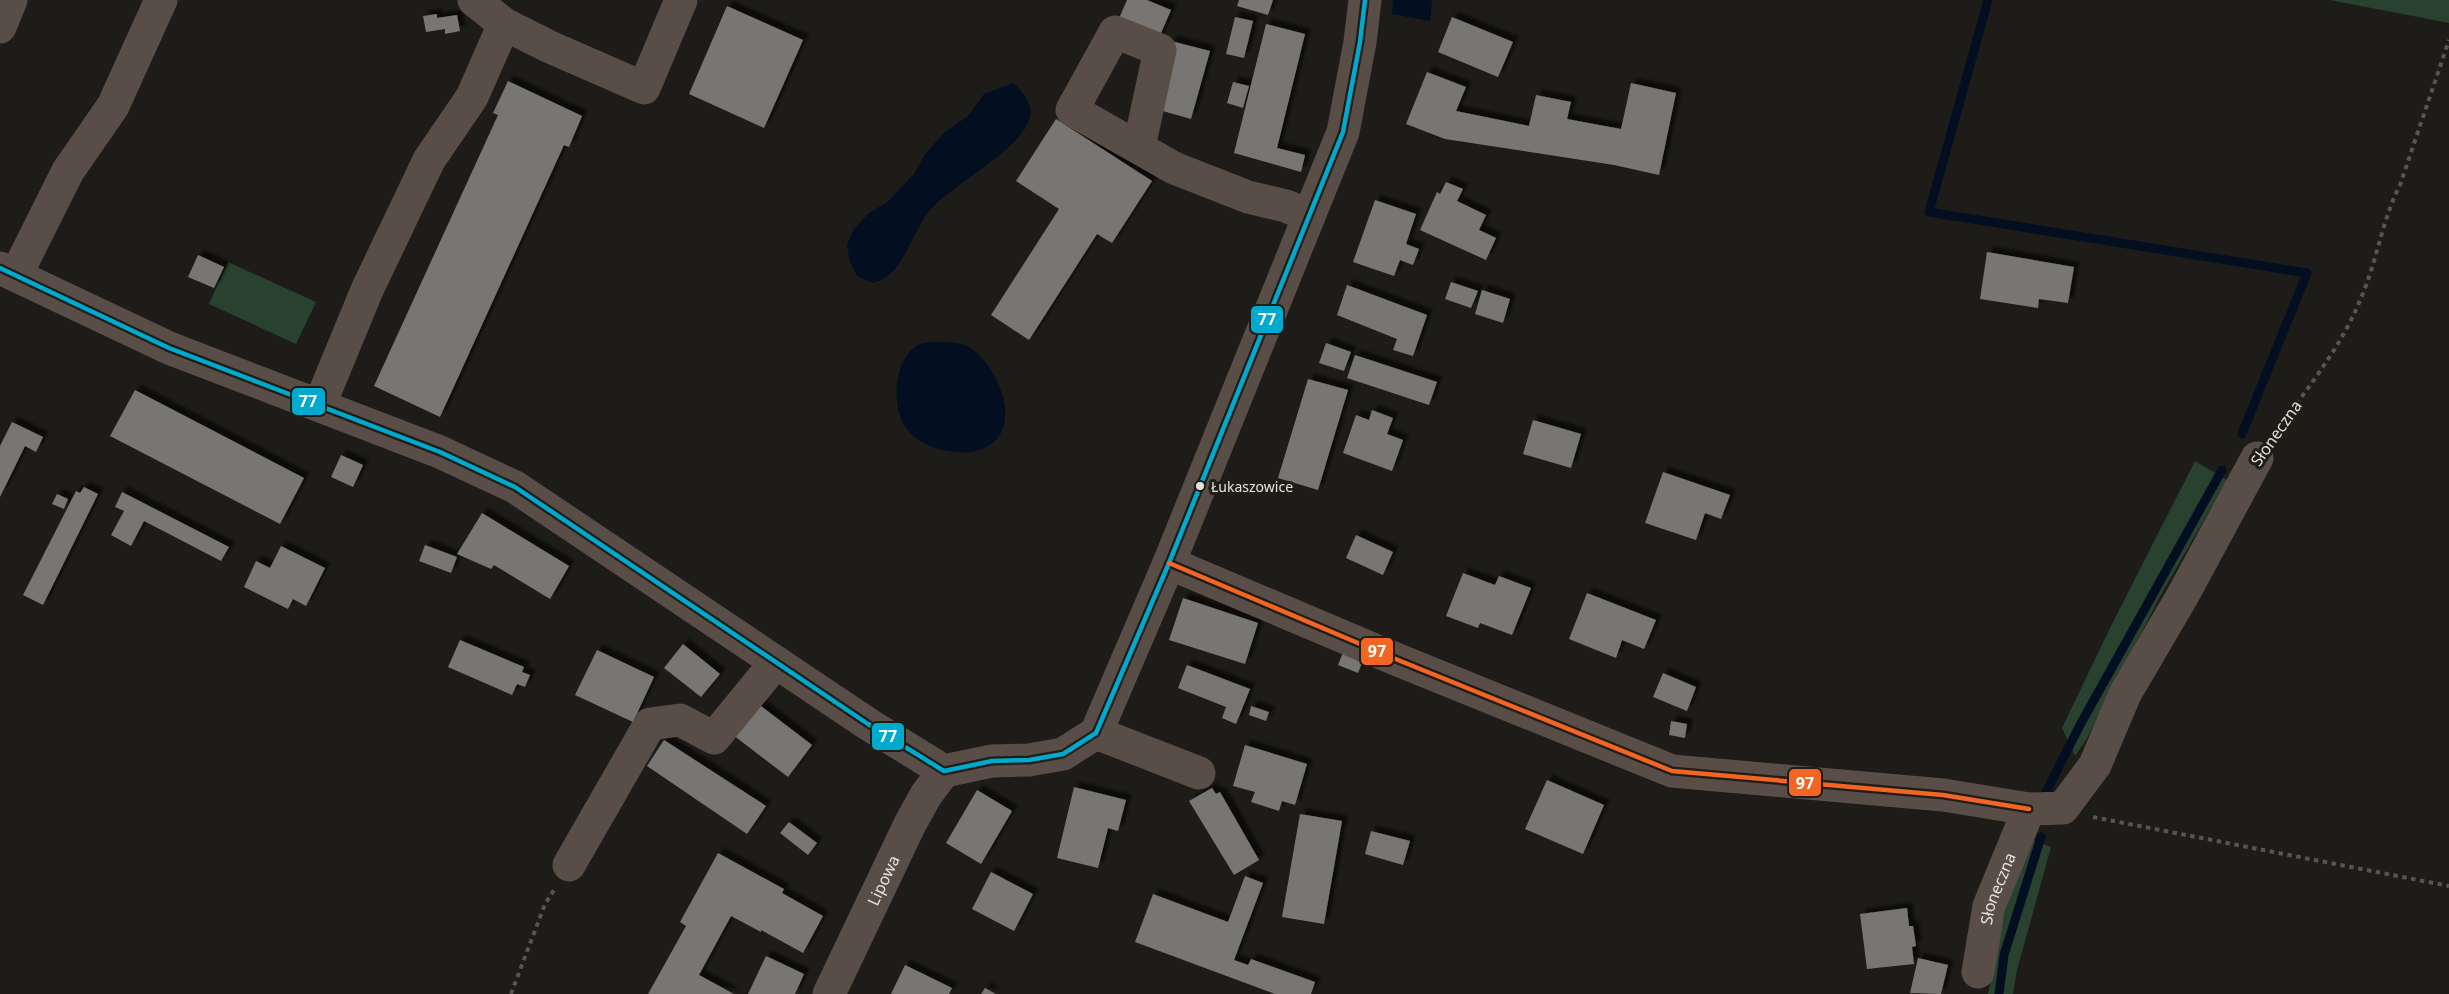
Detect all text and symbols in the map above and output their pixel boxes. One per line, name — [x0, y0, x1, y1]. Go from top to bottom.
line badge: 77 — [1250, 305, 1284, 334]
text: 77 — [1258, 308, 1276, 330]
line badge: 77 — [291, 387, 326, 416]
text: 77 — [299, 390, 317, 412]
street label: Słoneczna — [2245, 396, 2307, 470]
place label: Łukaszowice — [1211, 477, 1293, 496]
marker: Łukaszowice — [1194, 480, 1206, 492]
line badge: 97 — [1360, 637, 1394, 666]
text: 97 — [1368, 640, 1386, 662]
line badge: 77 — [871, 722, 905, 751]
text: 77 — [879, 725, 897, 747]
line badge: 97 — [1788, 768, 1822, 797]
text: 97 — [1796, 772, 1814, 794]
street label: Słoneczna — [1975, 849, 2021, 926]
street label: Lipowa — [862, 851, 905, 909]

